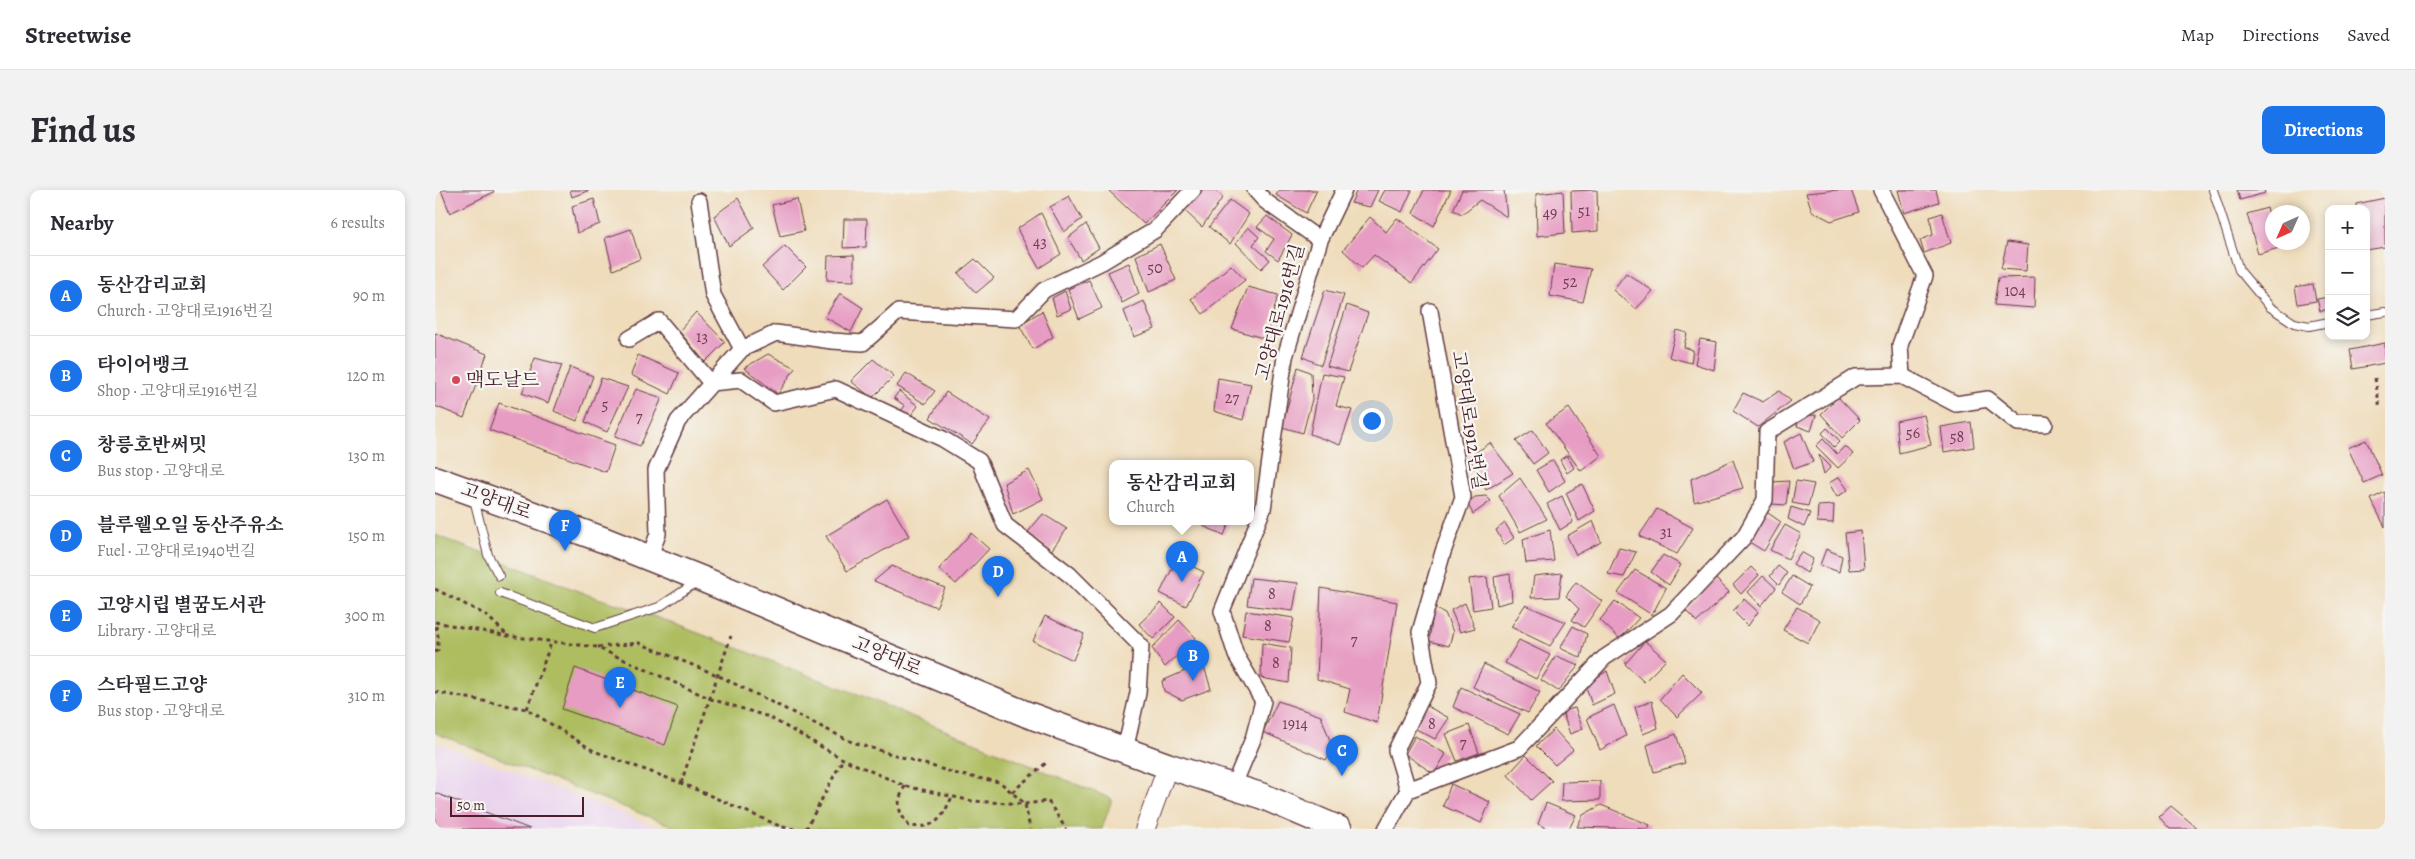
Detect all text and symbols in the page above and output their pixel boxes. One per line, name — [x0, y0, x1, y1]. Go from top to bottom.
text: Streetwise — [25, 19, 131, 51]
text: Map — [2181, 23, 2214, 47]
text: Directions — [2242, 23, 2319, 47]
text: Saved — [2347, 23, 2390, 47]
text: Find us — [30, 106, 136, 154]
button: Directions — [2262, 106, 2385, 154]
house number: 51 — [1578, 200, 1591, 222]
house number: 49 — [1543, 202, 1557, 224]
north arrow — [2265, 205, 2310, 250]
map controls — [2325, 205, 2370, 340]
button: + — [2325, 205, 2370, 250]
text: Nearby — [50, 209, 113, 237]
text: 6 results — [331, 212, 385, 234]
house number: 43 — [1033, 231, 1047, 253]
street label: 고양대로1916번길 — [1249, 241, 1311, 383]
button: − — [2325, 250, 2370, 295]
house number: 50 — [1147, 257, 1163, 279]
house number: 52 — [1563, 271, 1578, 293]
text: 동산감리교회 — [97, 272, 207, 298]
house number: 104 — [2004, 280, 2026, 302]
text: A — [61, 285, 71, 307]
text: 90 m — [353, 285, 385, 307]
button: layers — [2325, 295, 2370, 340]
text: Church · 고양대로1916번길 — [97, 300, 273, 322]
house number: 13 — [696, 326, 708, 348]
street label: 고양대로1912번길 — [1445, 348, 1493, 492]
text: 타이어뱅크 — [97, 352, 189, 378]
text: B — [61, 365, 71, 387]
text: 120 m — [347, 365, 385, 387]
place label: 맥도날드 — [466, 367, 539, 393]
marker: 맥도날드 — [450, 374, 462, 386]
text: Shop · 고양대로1916번길 — [97, 380, 258, 402]
house number: 27 — [1225, 387, 1239, 409]
house number: 5 — [602, 394, 609, 416]
house number: 7 — [636, 406, 643, 428]
your location — [1359, 408, 1385, 434]
house number: 56 — [1906, 422, 1920, 444]
house number: 58 — [1950, 426, 1964, 448]
text: 창릉호반써밋 — [97, 432, 207, 458]
text: C — [61, 445, 71, 467]
text: 130 m — [348, 445, 385, 467]
text: Bus stop · 고양대로 — [97, 460, 224, 482]
popup — [1109, 460, 1254, 525]
text: 동산감리교회 — [1126, 470, 1237, 496]
street label: 고양대로 — [457, 476, 535, 526]
text: Church — [1126, 496, 1175, 518]
pin: F — [549, 510, 581, 551]
text: 블루웰오일 동산주유소 — [97, 512, 284, 538]
house number: 31 — [1660, 521, 1673, 543]
text: D — [60, 525, 72, 547]
text: 150 m — [348, 525, 385, 547]
text: Fuel · 고양대로1940번길 — [97, 540, 256, 562]
pin: A — [1166, 541, 1198, 582]
pin: D — [982, 556, 1014, 597]
house number: 8 — [1268, 583, 1276, 605]
text: 고양시립 별꿈도서관 — [97, 592, 266, 618]
text: E — [61, 605, 71, 627]
text: 300 m — [345, 605, 385, 627]
house number: 8 — [1264, 615, 1272, 637]
text: Library · 고양대로 — [97, 620, 216, 642]
house number: 7 — [1351, 629, 1358, 651]
street label: 고양대로 — [848, 630, 926, 682]
pin: B — [1177, 640, 1209, 681]
house number: 8 — [1272, 652, 1280, 674]
pin: E — [604, 667, 636, 708]
text: 스타필드고양 — [97, 672, 207, 698]
text: F — [62, 685, 70, 707]
text: 310 m — [348, 685, 385, 707]
text: Bus stop · 고양대로 — [97, 700, 224, 722]
house number: 1914 — [1282, 713, 1308, 735]
house number: 8 — [1428, 713, 1436, 735]
house number: 7 — [1460, 732, 1467, 754]
pin: C — [1326, 735, 1358, 776]
scale bar — [450, 794, 584, 817]
text: 50 m — [457, 796, 485, 815]

